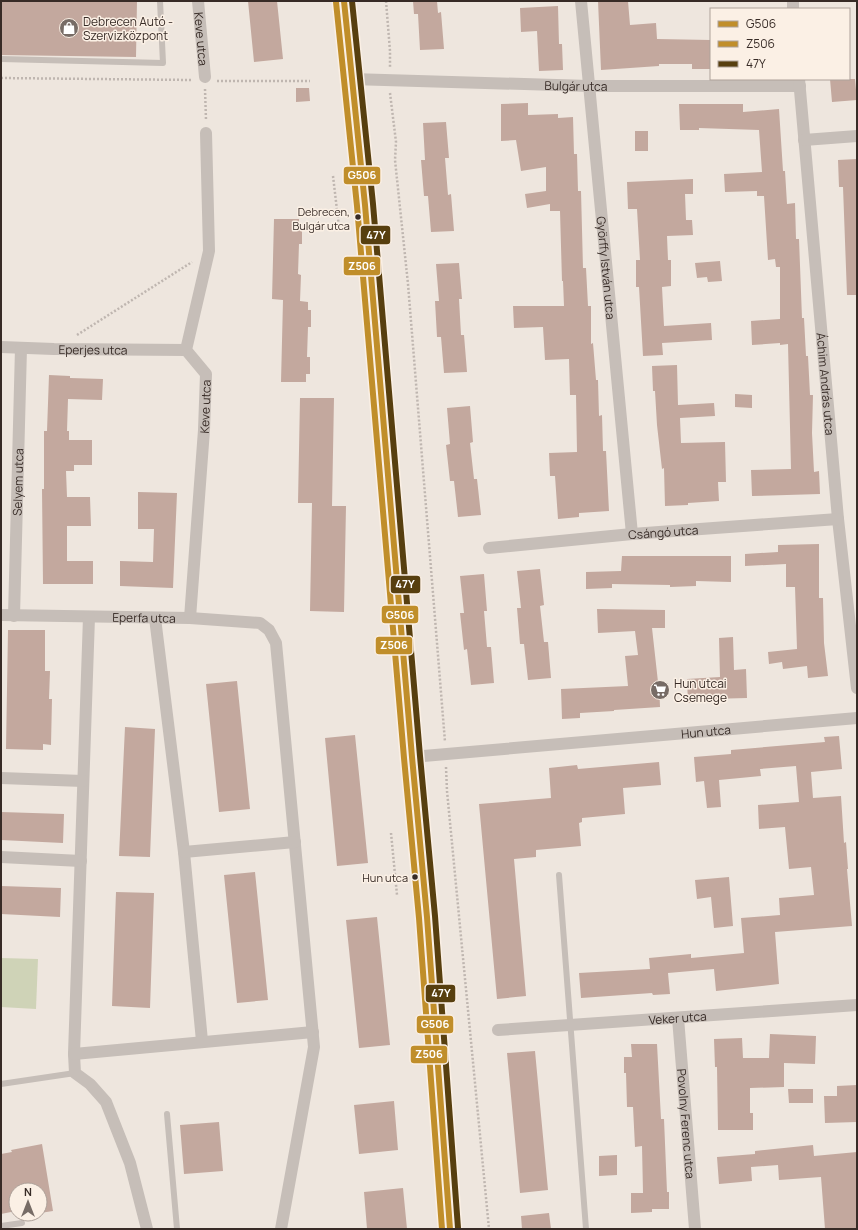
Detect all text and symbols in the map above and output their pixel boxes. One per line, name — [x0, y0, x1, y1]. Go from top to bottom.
legend — [710, 8, 850, 80]
street label: Keve utca — [191, 11, 212, 66]
place label: Debrecen Autó - Szervizközpont — [83, 13, 173, 44]
text: G506 — [746, 15, 776, 32]
shop icon: Debrecen Autó - Szervizközpont — [58, 17, 80, 39]
text: Z506 — [746, 35, 775, 52]
text: 47Y — [746, 55, 766, 72]
street label: Bulgár utca — [544, 76, 607, 95]
line badge: G506 — [343, 166, 381, 185]
text: G506 — [348, 167, 376, 182]
place label: Debrecen, Bulgár utca — [292, 204, 350, 233]
marker: Debrecen, Bulgár utca — [353, 212, 363, 222]
street label: Györffy István utca — [593, 215, 620, 320]
line badge: 47Y — [360, 225, 391, 245]
text: 47Y — [366, 227, 386, 242]
line badge: Z506 — [343, 256, 381, 276]
text: Z506 — [348, 258, 376, 273]
street label: Áchim András utca — [813, 332, 839, 436]
street label: Eperjes utca — [58, 341, 128, 358]
street label: Keve utca — [195, 379, 214, 434]
street label: Selyem utca — [8, 448, 27, 516]
street label: Csángó utca — [628, 521, 699, 543]
line badge: 47Y — [390, 575, 421, 594]
text: 47Y — [395, 576, 415, 591]
line badge: G506 — [381, 605, 419, 624]
text: G506 — [386, 607, 414, 622]
street label: Eperfa utca — [112, 608, 176, 626]
line badge: Z506 — [375, 636, 413, 655]
text: Z506 — [380, 637, 408, 652]
place label: Hun utcai Csemege — [674, 675, 727, 706]
supermarket icon: Hun utcai Csemege — [649, 679, 671, 701]
street label: Hun utca — [680, 721, 731, 742]
place label: Hun utca — [362, 870, 408, 885]
marker: Hun utca — [410, 872, 420, 882]
line badge: 47Y — [425, 984, 456, 1003]
text: 47Y — [431, 985, 451, 1000]
street label: Veker utca — [648, 1007, 707, 1028]
line badge: G506 — [416, 1015, 454, 1034]
text: G506 — [421, 1016, 449, 1031]
line badge: Z506 — [410, 1045, 448, 1064]
text: Z506 — [415, 1046, 443, 1061]
street label: Povolny Ferenc utca — [674, 1068, 699, 1179]
north arrow — [8, 1182, 48, 1222]
text: N — [24, 1184, 32, 1199]

